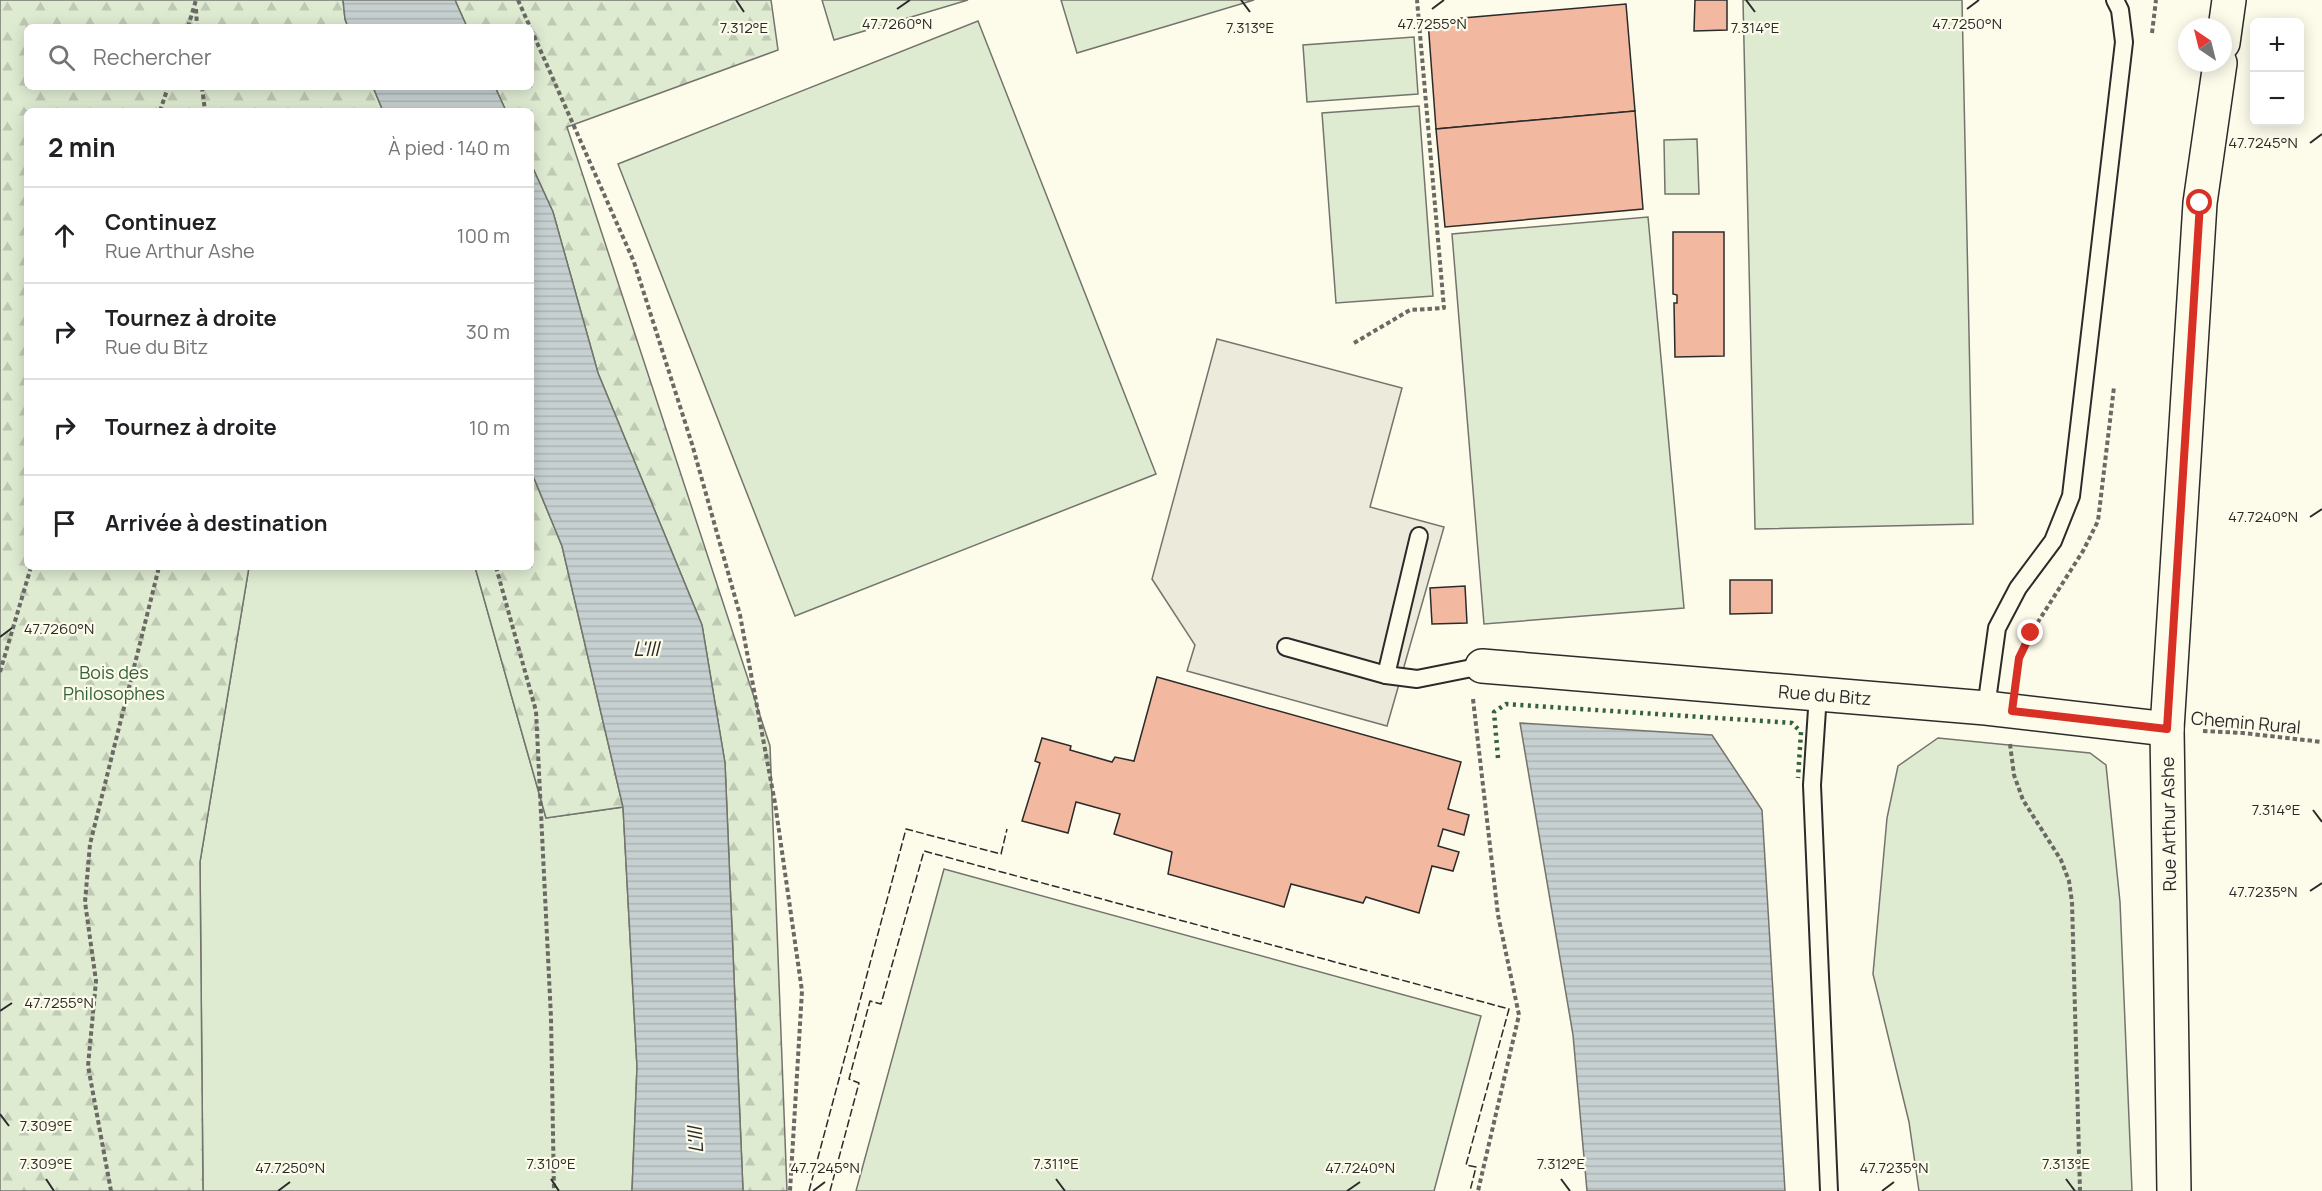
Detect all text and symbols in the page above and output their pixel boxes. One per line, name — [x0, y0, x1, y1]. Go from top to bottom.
text: 47.7260°N — [862, 13, 932, 34]
text: 47.7255°N — [1397, 13, 1467, 34]
text: 47.7250°N — [1932, 13, 2002, 34]
text: 7.312°E — [720, 17, 768, 38]
text: 7.313°E — [1226, 17, 1274, 38]
text: 7.314°E — [1731, 17, 1779, 38]
north arrow — [2178, 18, 2232, 72]
map controls — [2250, 18, 2304, 126]
button: + — [2250, 18, 2304, 72]
search box — [24, 24, 534, 90]
icon: search — [45, 41, 78, 74]
text: Rechercher — [93, 42, 212, 72]
button: − — [2250, 72, 2304, 126]
text: 2 min — [48, 129, 116, 165]
text: 47.7245°N — [2228, 132, 2298, 153]
text: À pied · 140 m — [388, 134, 510, 161]
route start — [2186, 189, 2212, 215]
text: Continuez — [105, 207, 217, 237]
icon: ahead — [48, 219, 81, 252]
text: 100 m — [457, 222, 510, 249]
text: Rue Arthur Ashe — [105, 237, 255, 264]
text: Tournez à droite — [105, 303, 277, 333]
icon: right — [48, 315, 81, 348]
text: 30 m — [466, 318, 510, 345]
text: Rue du Bitz — [105, 333, 208, 360]
icon: right — [48, 411, 81, 444]
text: Tournez à droite — [105, 412, 277, 442]
text: 10 m — [469, 414, 510, 441]
text: 47.7240°N — [2228, 506, 2298, 527]
icon: arrive — [48, 507, 81, 540]
text: Arrivée à destination — [105, 508, 328, 538]
text: 47.7260°N — [24, 618, 94, 639]
route end — [2017, 619, 2043, 645]
water label: L'Ill — [633, 635, 661, 662]
park label: Bois des Philosophes — [63, 660, 165, 705]
street label: Rue du Bitz — [1777, 679, 1872, 710]
street label: Chemin Rural — [2190, 705, 2302, 739]
street label: Rue Arthur Ashe — [2155, 756, 2181, 892]
text: 7.314°E — [2252, 799, 2300, 820]
text: 47.7235°N — [2228, 881, 2298, 902]
text: 47.7255°N — [24, 992, 94, 1013]
text: 7.309°E — [20, 1115, 72, 1136]
water label: L'Ill — [681, 1124, 709, 1154]
text: 7.309°E — [20, 1153, 72, 1174]
text: 7.310°E — [527, 1153, 575, 1174]
text: 7.311°E — [1033, 1153, 1079, 1174]
text: 7.312°E — [1537, 1153, 1585, 1174]
text: 7.313°E — [2042, 1153, 2090, 1174]
text: 47.7250°N — [255, 1157, 325, 1178]
text: 47.7245°N — [790, 1157, 860, 1178]
text: 47.7240°N — [1325, 1157, 1395, 1178]
text: 47.7235°N — [1859, 1157, 1929, 1178]

